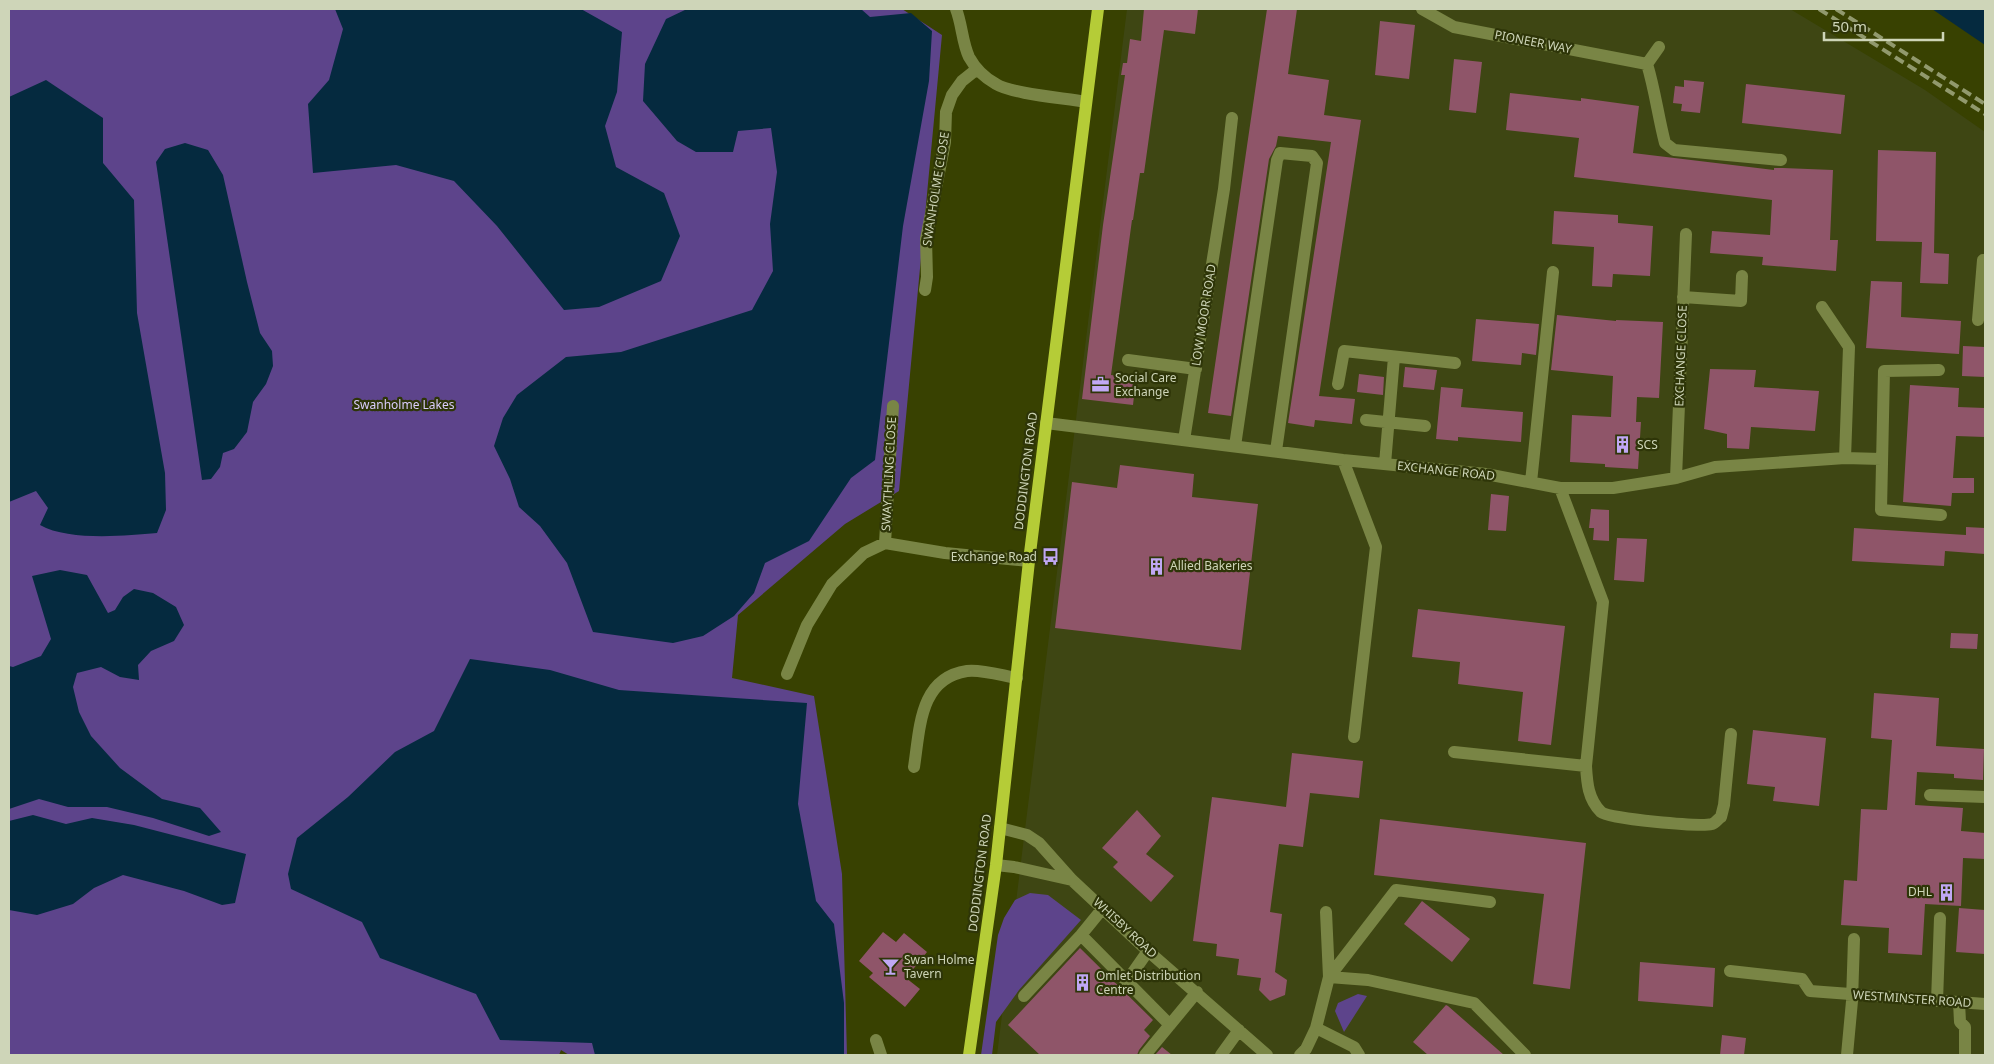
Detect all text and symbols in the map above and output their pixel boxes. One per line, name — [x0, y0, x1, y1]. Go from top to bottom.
scale bar — [1824, 10, 1943, 42]
text: 50 m — [1832, 16, 1867, 36]
street label: PIONEER WAY — [1493, 26, 1573, 57]
street label: SWANHOLME CLOSE — [918, 131, 953, 247]
street label: LOW MOOR ROAD — [1187, 263, 1220, 367]
street label: EXCHANGE CLOSE — [1670, 305, 1691, 407]
place label: Social Care Exchange — [1115, 369, 1177, 400]
office icon: Social Care Exchange — [1091, 375, 1111, 395]
park label: Swanholme Lakes — [354, 396, 455, 413]
street label: DODDINGTON ROAD — [1010, 411, 1041, 531]
street label: SWAYTHLING CLOSE — [877, 417, 900, 531]
building icon: SCS — [1613, 435, 1633, 455]
place label: SCS — [1637, 436, 1658, 453]
street label: EXCHANGE ROAD — [1396, 457, 1496, 484]
bus stop icon: Exchange Road — [1041, 547, 1061, 567]
place label: Exchange Road — [951, 548, 1037, 565]
building icon: Allied Bakeries — [1146, 556, 1166, 576]
place label: Allied Bakeries — [1170, 557, 1253, 574]
street label: DODDINGTON ROAD — [964, 813, 995, 933]
building icon: DHL — [1936, 882, 1956, 902]
place label: DHL — [1908, 883, 1932, 900]
street label: WHISBY ROAD — [1090, 894, 1161, 962]
place label: Swan Holme Tavern — [904, 951, 975, 982]
bar icon: Swan Holme Tavern — [880, 957, 900, 977]
place label: Omlet Distribution Centre — [1096, 967, 1201, 998]
building icon: Omlet Distribution Centre — [1072, 973, 1092, 993]
street label: WESTMINSTER ROAD — [1852, 986, 1972, 1011]

